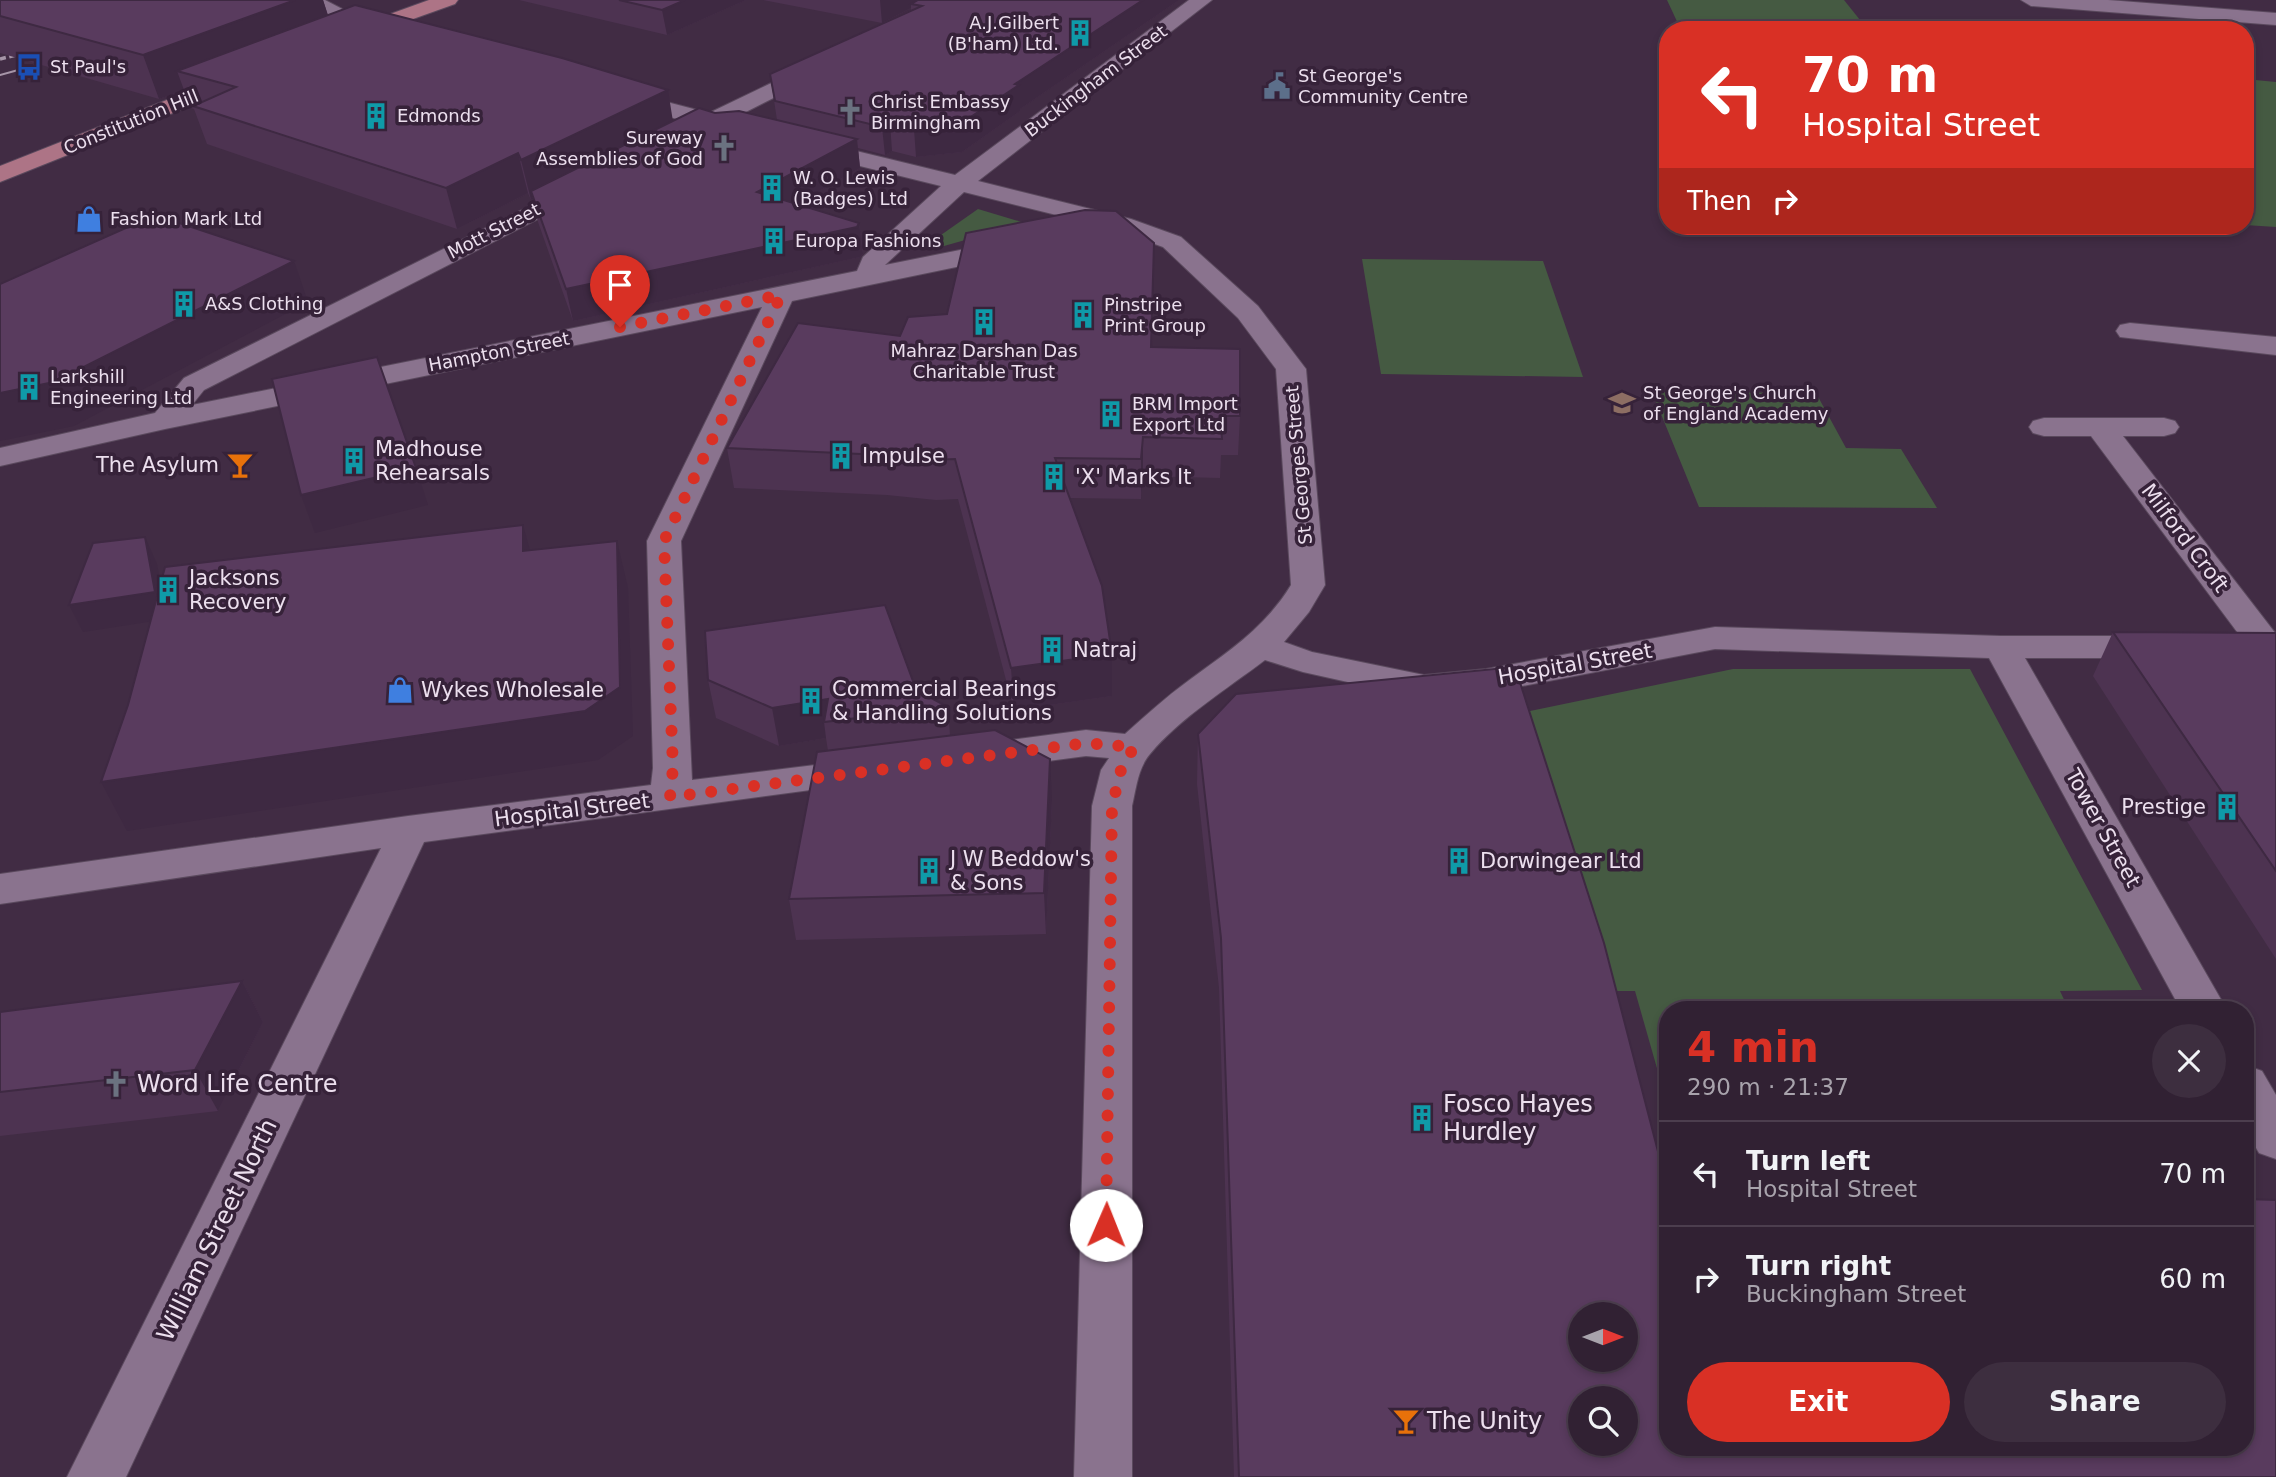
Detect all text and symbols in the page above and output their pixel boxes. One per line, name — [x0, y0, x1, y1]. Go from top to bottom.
place label: A.J.Gilbert (B'ham) Ltd. — [948, 12, 1059, 54]
building icon: A.J.Gilbert (B'ham) Ltd. — [1065, 18, 1095, 48]
street label: Buckingham Street — [1021, 20, 1171, 141]
text: 70 m — [1802, 47, 1938, 104]
icon: left — [1687, 49, 1778, 140]
bus stop icon: St Paul's — [14, 52, 44, 82]
place label: St Paul's — [50, 56, 126, 77]
place label: St George's Community Centre — [1298, 65, 1468, 107]
public building icon: St George's Community Centre — [1262, 71, 1292, 101]
street label: Constitution Hill — [60, 85, 201, 158]
place label: Christ Embassy Birmingham — [871, 91, 1011, 133]
church icon: Christ Embassy Birmingham — [835, 97, 865, 127]
building icon: Edmonds — [361, 101, 391, 131]
place label: Edmonds — [397, 105, 481, 126]
text: Hospital Street — [1802, 106, 2040, 144]
place label: Sureway Assemblies of God — [536, 127, 703, 169]
church icon: Sureway Assemblies of God — [709, 133, 739, 163]
place label: W. O. Lewis (Badges) Ltd — [793, 167, 908, 209]
building icon: W. O. Lewis (Badges) Ltd — [757, 173, 787, 203]
icon: right — [1766, 182, 1804, 220]
text: Then — [1687, 186, 1752, 216]
street label: Mott Street — [444, 198, 544, 263]
shop icon: Fashion Mark Ltd — [74, 204, 104, 234]
place label: Fashion Mark Ltd — [110, 208, 262, 229]
building icon: Europa Fashions — [759, 226, 789, 256]
place label: Europa Fashions — [795, 230, 941, 251]
pin — [590, 255, 650, 327]
icon: arrive — [601, 266, 639, 304]
building icon: A&S Clothing — [169, 289, 199, 319]
place label: A&S Clothing — [205, 293, 323, 314]
place label: Pinstripe Print Group — [1104, 294, 1206, 336]
building icon: Pinstripe Print Group — [1068, 300, 1098, 330]
building icon: Mahraz Darshan Das Charitable Trust — [969, 307, 999, 337]
street label: Hampton Street — [427, 328, 571, 375]
place label: Mahraz Darshan Das Charitable Trust — [890, 340, 1078, 382]
place label: Larkshill Engineering Ltd — [50, 366, 192, 408]
building icon: Larkshill Engineering Ltd — [14, 372, 44, 402]
place label: St George's Church of England Academy — [1643, 382, 1829, 424]
street label: St Georges Street — [1281, 385, 1316, 545]
school or university icon: St George's Church of England Academy — [1607, 388, 1637, 418]
place label: BRM Import Export Ltd — [1132, 393, 1238, 435]
building icon: BRM Import Export Ltd — [1096, 399, 1126, 429]
place label: Madhouse Rehearsals — [375, 437, 490, 485]
building icon: Impulse — [826, 441, 856, 471]
place label: Impulse — [862, 444, 945, 468]
building icon: Madhouse Rehearsals — [339, 446, 369, 476]
bar icon: The Asylum — [225, 450, 255, 480]
place label: The Asylum — [95, 453, 219, 477]
building icon: 'X' Marks It — [1039, 462, 1069, 492]
place label: 'X' Marks It — [1075, 465, 1191, 489]
street label: Milford Croft — [2137, 479, 2233, 597]
place label: Jacksons Recovery — [187, 566, 286, 614]
building icon: Jacksons Recovery — [153, 575, 183, 605]
building icon: Natraj — [1037, 635, 1067, 665]
place label: Natraj — [1073, 638, 1137, 662]
street label: Hospital Street — [1496, 639, 1654, 689]
shop icon: Wykes Wholesale — [385, 675, 415, 705]
place label: Commercial Bearings & Handling Solutions — [832, 677, 1057, 725]
place label: Wykes Wholesale — [421, 678, 604, 702]
building icon: Commercial Bearings & Handling Solutions — [796, 686, 826, 716]
street label: Tower Street — [2060, 764, 2145, 891]
street label: Hospital Street — [493, 789, 651, 831]
building icon: Prestige — [2212, 792, 2242, 822]
place label: Prestige — [2121, 795, 2206, 819]
building icon: Dorwingear Ltd — [1444, 846, 1474, 876]
place label: J W Beddow's & Sons — [948, 847, 1091, 895]
place label: Dorwingear Ltd — [1480, 849, 1642, 873]
building icon: J W Beddow's & Sons — [914, 856, 944, 886]
text: 4 min — [1687, 1023, 1819, 1072]
button: close — [2152, 1024, 2226, 1098]
church icon: Word Life Centre — [101, 1069, 131, 1099]
place label: Word Life Centre — [137, 1070, 337, 1098]
text: 290 m · 21:37 — [1687, 1074, 1849, 1100]
place label: Fosco Hayes Hurdley — [1443, 1090, 1593, 1146]
building icon: Fosco Hayes Hurdley — [1407, 1103, 1437, 1133]
street label: William Street North — [151, 1115, 283, 1345]
text: Turn left — [1746, 1146, 1870, 1176]
icon: left — [1687, 1155, 1725, 1193]
text: 70 m — [2159, 1159, 2226, 1189]
text: Hospital Street — [1746, 1176, 1917, 1202]
position arrow — [1069, 1188, 1143, 1262]
text: Turn right — [1746, 1251, 1891, 1281]
icon: right — [1687, 1260, 1725, 1298]
text: 60 m — [2159, 1264, 2226, 1294]
text: Buckingham Street — [1746, 1281, 1966, 1307]
north arrow — [1568, 1302, 1638, 1372]
map controls — [1568, 1302, 1638, 1456]
button: Exit — [1687, 1362, 1950, 1442]
button: Share — [1964, 1362, 2226, 1442]
button: search — [1568, 1386, 1638, 1456]
bar icon: The Unity — [1391, 1406, 1421, 1436]
place label: The Unity — [1426, 1407, 1542, 1435]

